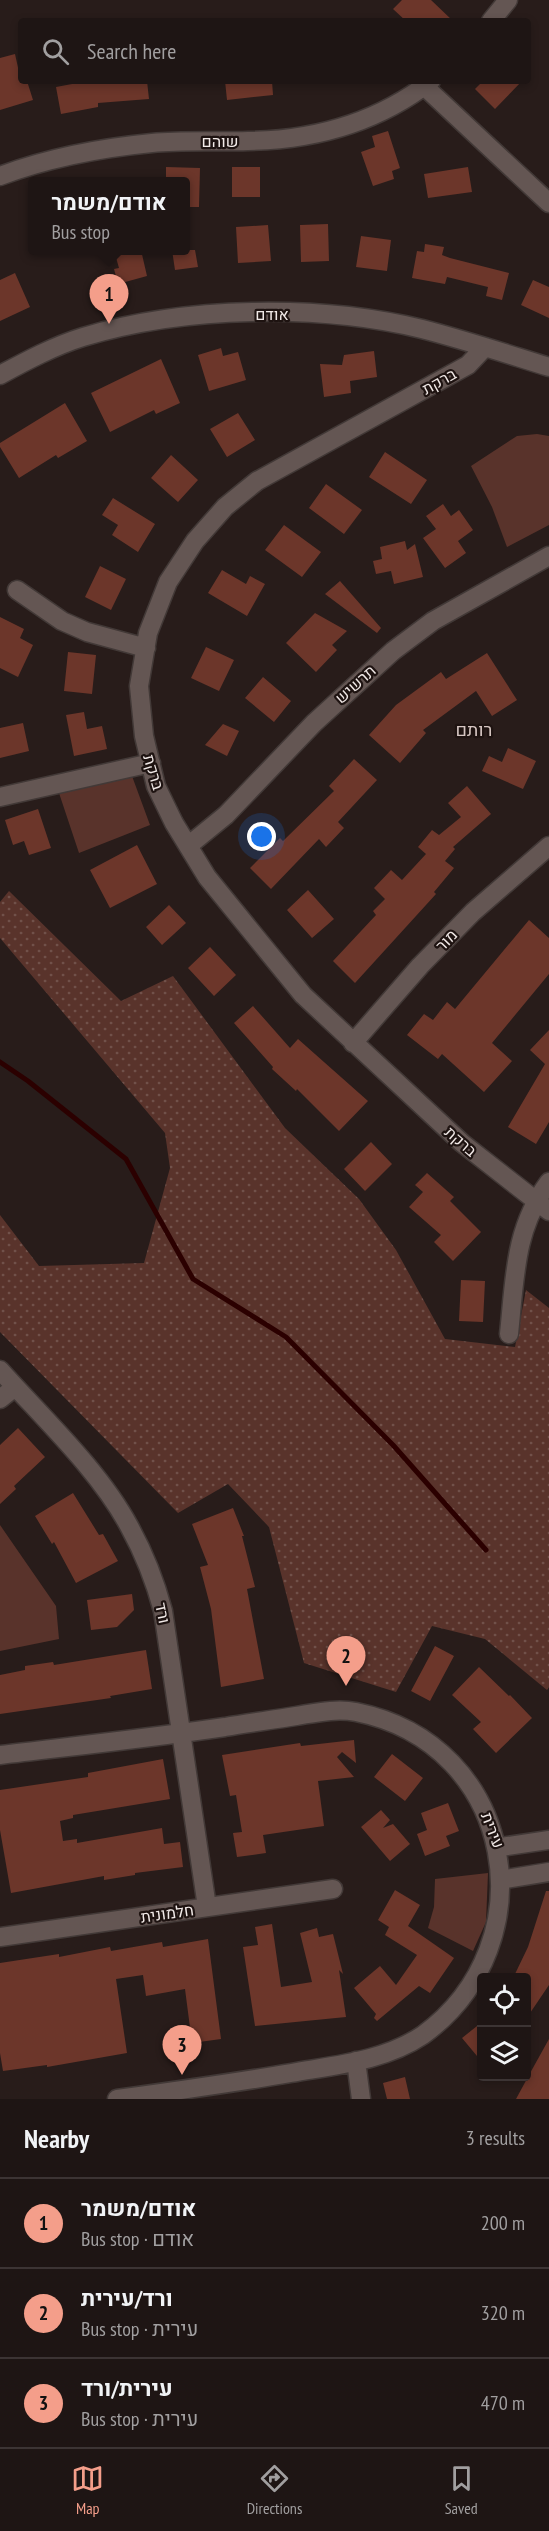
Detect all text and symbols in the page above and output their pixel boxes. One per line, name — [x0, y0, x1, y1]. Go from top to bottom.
search box — [18, 18, 531, 84]
icon: search — [39, 35, 72, 68]
text: Search here — [87, 37, 176, 65]
street label: שוהם — [202, 131, 239, 151]
popup — [28, 177, 190, 255]
text: אודם/משמר — [51, 188, 167, 216]
text: Bus stop — [51, 219, 110, 245]
pin: 1 — [90, 274, 128, 324]
street label: אודם — [255, 304, 289, 324]
street label: ברקת — [418, 363, 460, 399]
street label: תרשיש — [330, 660, 380, 708]
district label: רותם — [456, 718, 492, 741]
street label: ברקת — [139, 752, 169, 793]
your location — [247, 822, 276, 851]
street label: מור — [431, 925, 461, 955]
street label: ברקת — [441, 1122, 482, 1161]
street label: ורד — [151, 1601, 175, 1625]
pin: 2 — [326, 1636, 366, 1686]
street label: עירית — [477, 1809, 509, 1851]
street label: חלמונית — [139, 1899, 195, 1927]
map controls — [477, 1973, 531, 2081]
button: locate — [477, 1973, 531, 2027]
pin: 3 — [162, 2026, 201, 2075]
button: layers — [477, 2027, 531, 2081]
text: Nearby — [24, 2122, 89, 2155]
text: 3 results — [466, 2125, 525, 2151]
text: אודם/משמר — [81, 2194, 196, 2222]
text: 1 — [39, 2210, 48, 2236]
text: 200 m — [481, 2210, 525, 2236]
text: Bus stop · אודם — [81, 2226, 194, 2252]
text: ורד/עירית — [81, 2284, 173, 2312]
text: 2 — [39, 2300, 48, 2326]
text: 320 m — [481, 2300, 525, 2326]
text: Bus stop · עירית — [81, 2316, 198, 2342]
text: עירית/ורד — [81, 2374, 173, 2402]
text: 3 — [39, 2390, 48, 2416]
text: 470 m — [481, 2390, 525, 2416]
text: Bus stop · עירית — [81, 2406, 198, 2432]
tab: Map — [71, 2462, 104, 2518]
tab: Directions — [247, 2462, 302, 2518]
tab: Saved — [445, 2462, 478, 2518]

